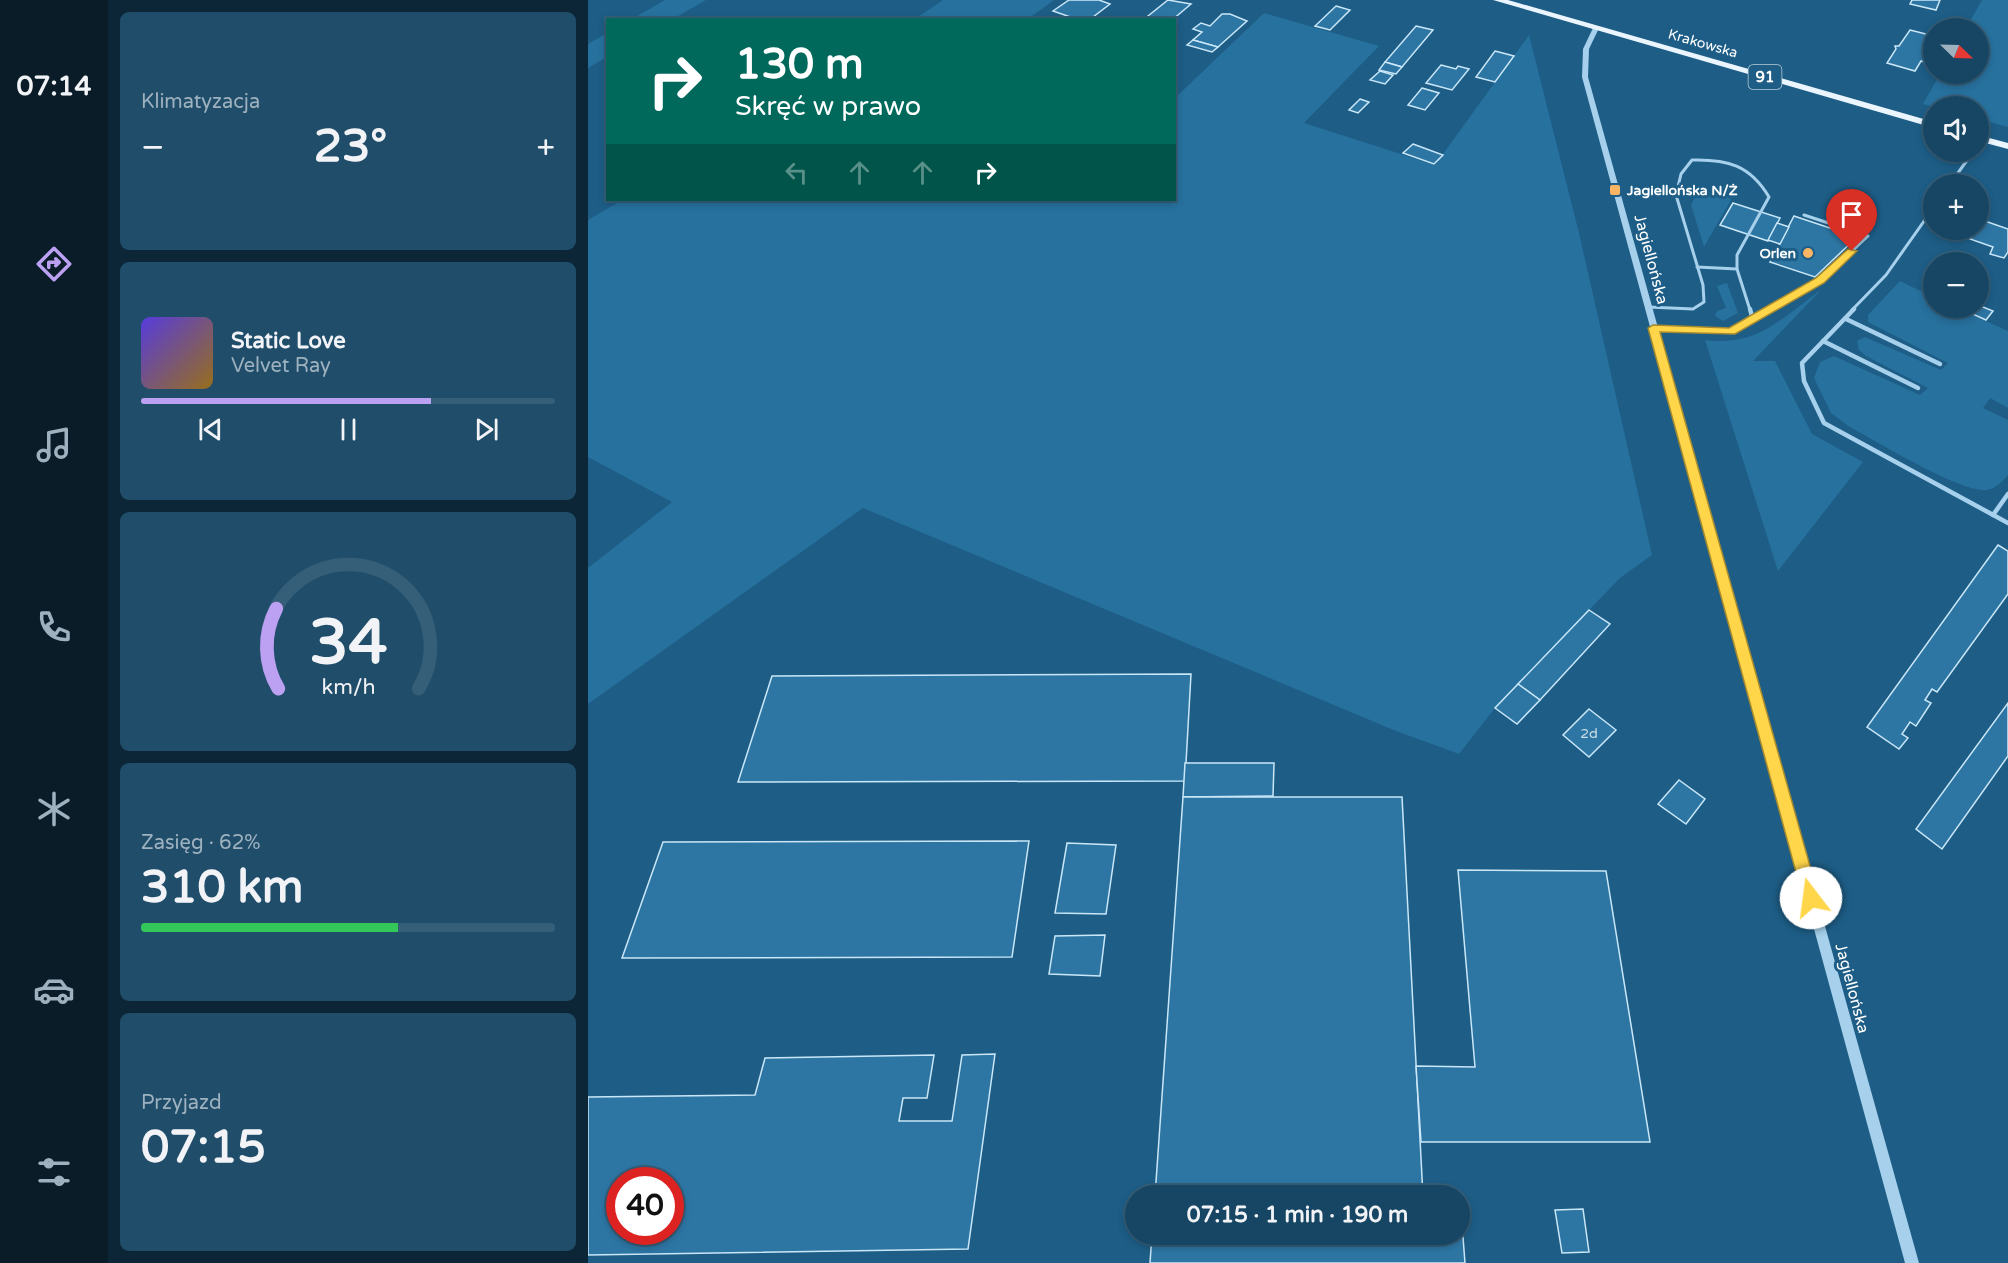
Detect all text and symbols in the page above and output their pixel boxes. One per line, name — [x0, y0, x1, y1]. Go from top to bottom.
north arrow — [1923, 18, 1989, 84]
map controls — [1923, 18, 1989, 318]
street label: Krakowska — [1666, 25, 1740, 62]
text: 130 m — [735, 39, 864, 90]
icon: right — [636, 42, 714, 120]
road number: 91 — [1748, 65, 1782, 89]
text: 07:14 — [17, 70, 91, 103]
text: Klimatyzacja — [141, 90, 260, 114]
text: Skręć w prawo — [735, 90, 921, 123]
button: sound — [1923, 96, 1989, 162]
text: 23° — [314, 120, 387, 174]
text: − — [141, 128, 165, 167]
text: + — [536, 128, 555, 167]
icon: left — [780, 156, 813, 189]
icon: ahead — [843, 156, 876, 189]
icon: ahead — [906, 156, 939, 189]
icon: right — [969, 156, 1002, 189]
button: + — [1923, 174, 1989, 240]
place label: Jagiellońska N/Ż — [1626, 182, 1738, 199]
marker: Jagiellońska N/Ż — [1608, 183, 1622, 197]
pin — [1826, 189, 1877, 251]
icon: arrive — [1835, 198, 1868, 231]
street label: Jagiellońska — [1629, 212, 1673, 306]
icon: directions — [33, 243, 75, 285]
place label: Orlen — [1759, 245, 1796, 262]
marker: Orlen — [1801, 246, 1815, 260]
button: − — [1923, 252, 1989, 318]
text: Static Love — [231, 328, 346, 354]
text: Velvet Ray — [231, 354, 331, 378]
icon: previous — [194, 413, 227, 446]
icon: pause — [332, 413, 365, 446]
icon: next — [470, 413, 503, 446]
icon: music — [33, 424, 75, 466]
icon: phone — [33, 606, 75, 648]
text: 34 — [309, 606, 387, 681]
text: km/h — [321, 674, 375, 700]
house number: 2d — [1580, 725, 1598, 742]
icon: climate — [33, 788, 75, 830]
text: Zasięg · 62% — [141, 831, 261, 855]
text: 310 km — [141, 861, 303, 915]
position arrow — [1779, 866, 1843, 930]
street label: Jagiellońska — [1830, 941, 1874, 1035]
icon: car — [33, 969, 75, 1011]
text: Przyjazd — [141, 1091, 222, 1115]
text: 07:15 — [141, 1121, 266, 1175]
icon: filters — [33, 1151, 75, 1193]
speed limit sign: 40 — [606, 1167, 684, 1245]
text: 07:15 · 1 min · 190 m — [1187, 1202, 1408, 1228]

